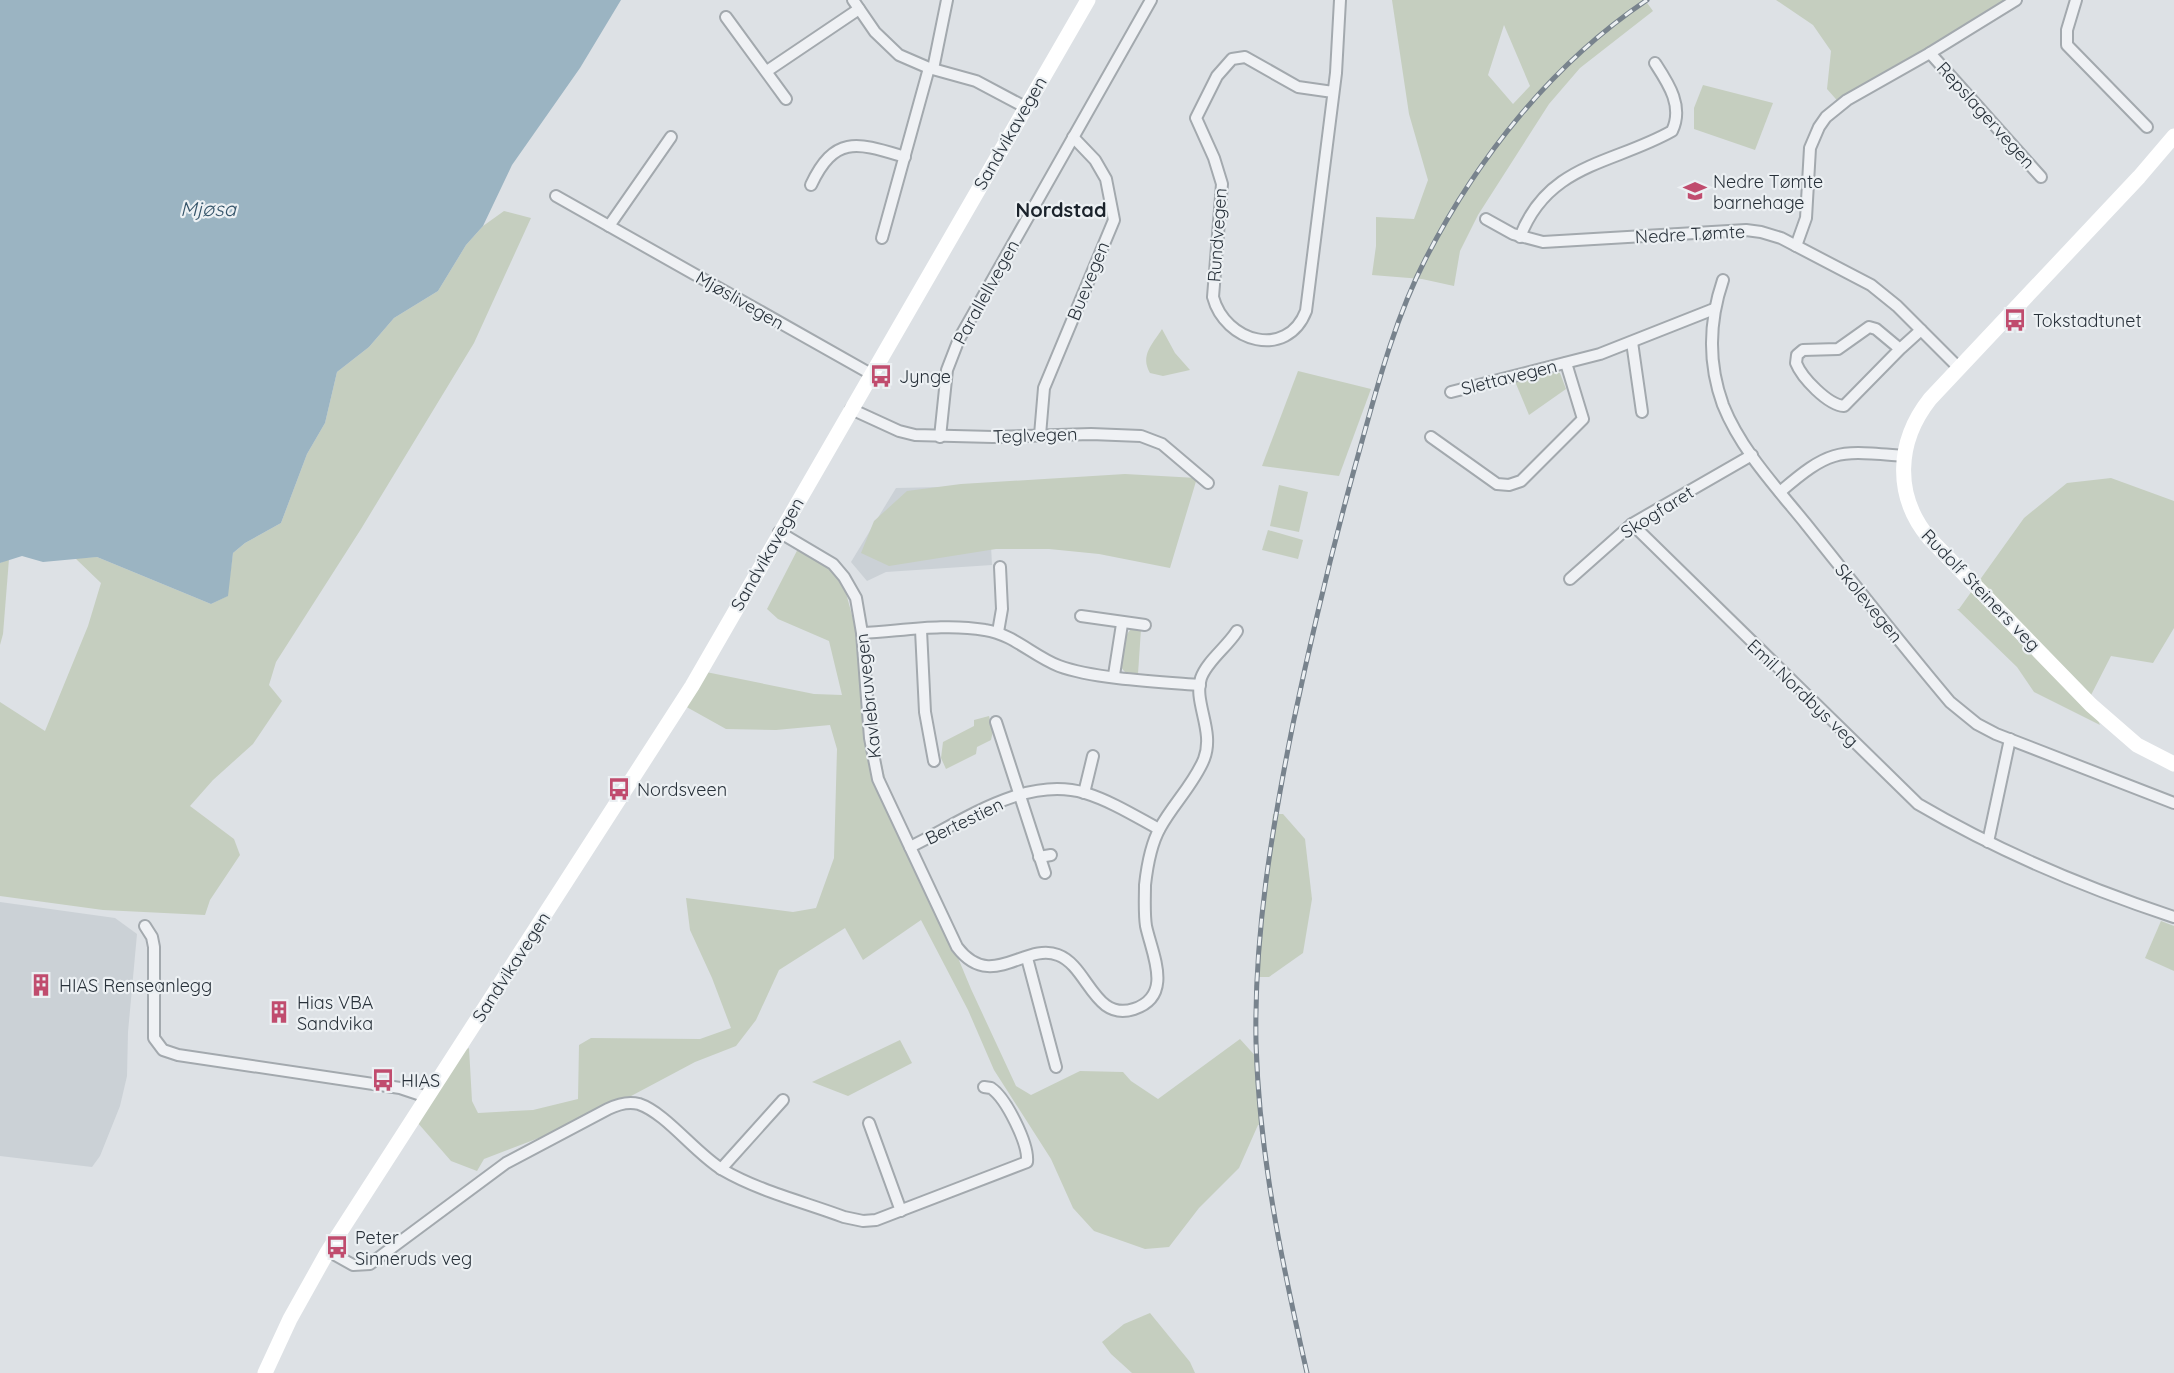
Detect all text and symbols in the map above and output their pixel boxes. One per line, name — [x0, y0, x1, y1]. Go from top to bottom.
street label: Repslagervegen — [1932, 57, 2040, 173]
street label: Sandvikavegen — [968, 72, 1052, 194]
place label: Nedre Tømte barnehage — [1713, 170, 1823, 214]
school or university icon: Nedre Tømte barnehage — [1682, 178, 1708, 204]
street label: Rundvegen — [1202, 187, 1232, 283]
water label: Mjøsa — [180, 196, 238, 221]
district label: Nordstad — [1016, 197, 1106, 222]
street label: Nedre Tømte — [1634, 220, 1746, 248]
street label: Parallellvegen — [948, 236, 1024, 348]
street label: Buevegen — [1062, 238, 1114, 324]
street label: Mjøslivegen — [692, 266, 788, 334]
bus stop icon: Tokstadtunet — [2002, 307, 2028, 333]
place label: Tokstadtunet — [2033, 309, 2142, 332]
street label: Slettavegen — [1459, 354, 1559, 400]
bus stop icon: Jynge — [868, 363, 894, 389]
place label: Jynge — [899, 365, 951, 388]
street label: Teglvegen — [992, 422, 1078, 448]
street label: Skogfaret — [1616, 481, 1698, 543]
street label: Sandvikavegen — [725, 493, 809, 615]
street label: Rudolf Steiners veg — [1917, 524, 2045, 656]
street label: Skolevegen — [1830, 559, 1908, 647]
street label: Kavlebruvegen — [850, 632, 886, 760]
street label: Emil Nordbys veg — [1742, 634, 1864, 752]
bus stop icon: Nordsveen — [606, 776, 632, 802]
place label: Nordsveen — [637, 778, 727, 801]
street label: Bertestien — [921, 792, 1007, 850]
street label: Sandvikavegen — [467, 908, 555, 1026]
building icon: HIAS Renseanlegg — [28, 972, 54, 998]
place label: HIAS Renseanlegg — [59, 974, 212, 997]
place label: Hias VBA Sandvika — [297, 991, 374, 1035]
building icon: Hias VBA Sandvika — [266, 999, 292, 1025]
bus stop icon: HIAS — [370, 1067, 396, 1093]
place label: HIAS — [401, 1069, 440, 1092]
place label: Peter Sinneruds veg — [355, 1226, 472, 1270]
bus stop icon: Peter Sinneruds veg — [324, 1234, 350, 1260]

